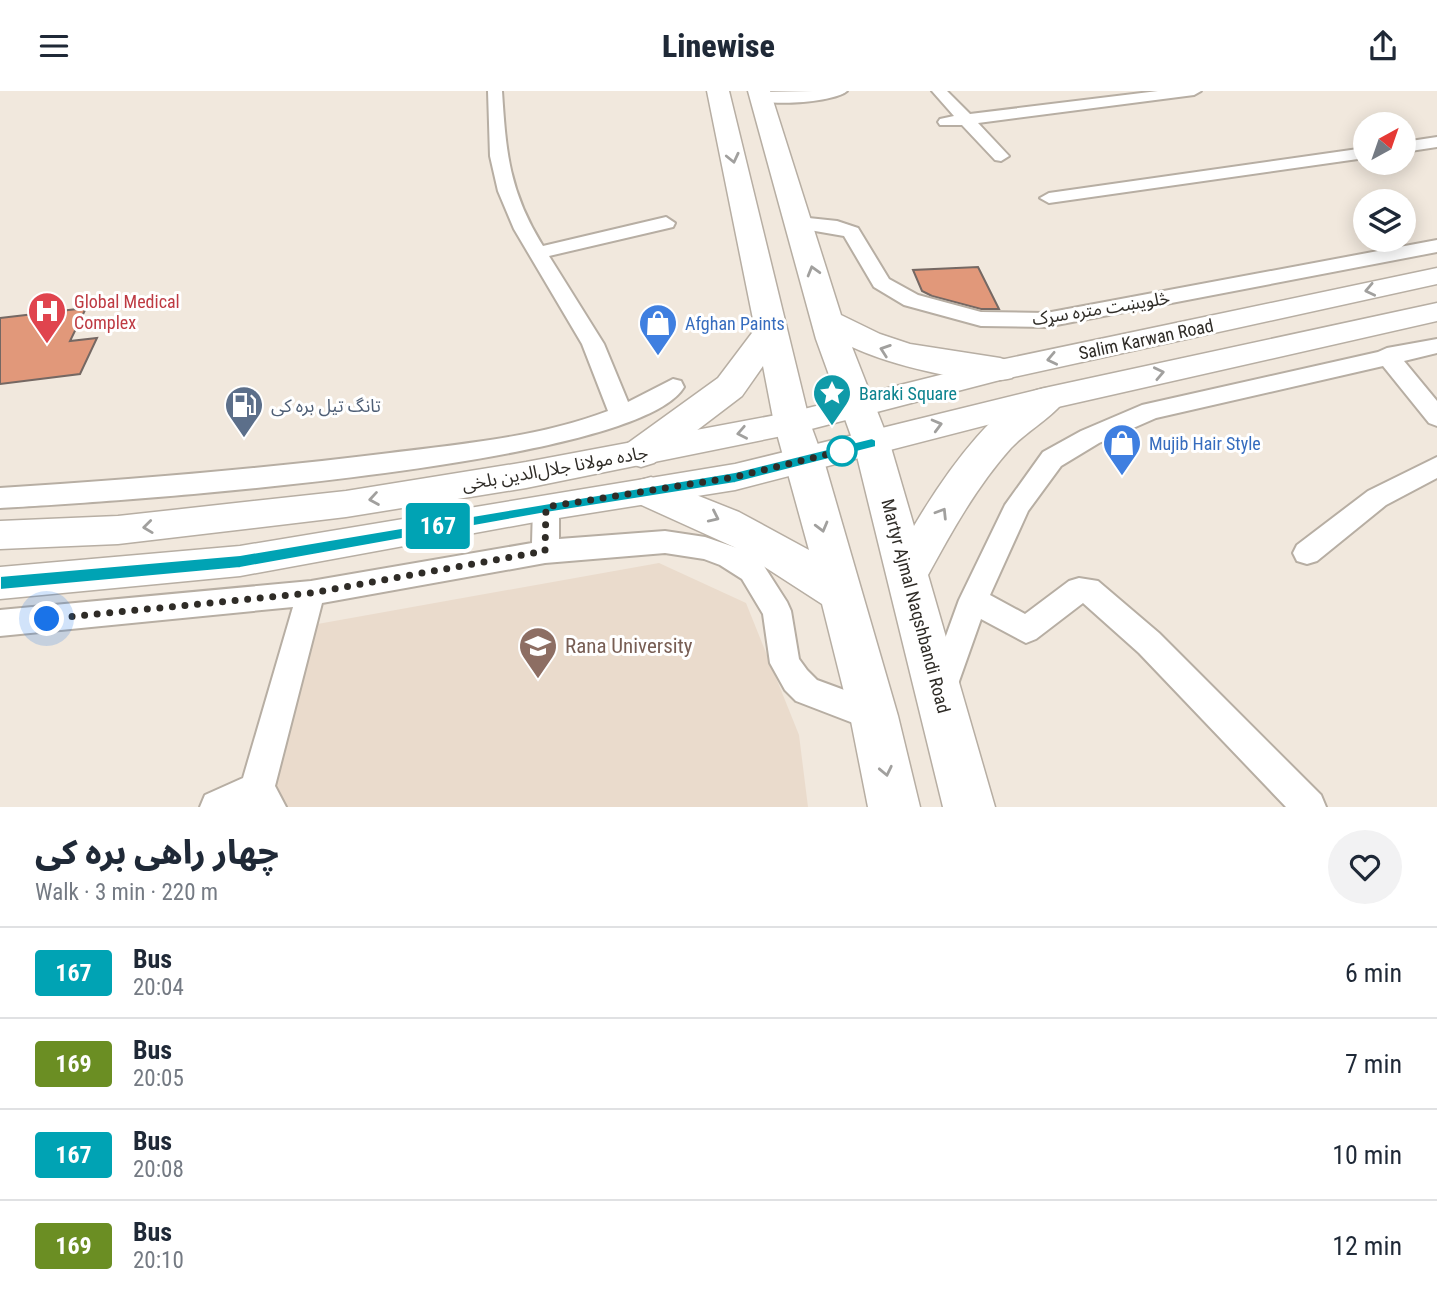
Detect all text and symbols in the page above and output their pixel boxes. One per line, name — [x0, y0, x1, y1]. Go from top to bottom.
icon: menu — [35, 27, 73, 65]
text: Linewise — [662, 27, 775, 65]
icon: share — [1364, 27, 1402, 65]
north arrow — [1353, 112, 1416, 175]
map controls — [1353, 112, 1416, 252]
one-way arrow — [725, 151, 740, 163]
button: layers — [1353, 189, 1416, 252]
one-way arrow — [806, 266, 821, 278]
one-way arrow — [1364, 282, 1376, 297]
street label: څلویښت متره سړک — [1031, 287, 1172, 330]
hospital icon: Global Medical Complex — [26, 290, 68, 345]
place label: Global Medical Complex — [74, 291, 180, 333]
shop icon: Afghan Paints — [637, 302, 679, 357]
place label: Afghan Paints — [685, 313, 785, 334]
street label: Salim Karwan Road — [1077, 314, 1215, 364]
one-way arrow — [880, 343, 892, 358]
one-way arrow — [1046, 351, 1058, 366]
one-way arrow — [1153, 367, 1165, 382]
place icon: Baraki Square — [811, 372, 853, 427]
place label: Baraki Square — [859, 383, 957, 404]
fuel station icon: تانگ تیل بره کی — [223, 384, 265, 439]
place label: تانگ تیل بره کی — [271, 395, 381, 417]
one-way arrow — [931, 419, 943, 434]
shop icon: Mujib Hair Style — [1101, 422, 1143, 477]
one-way arrow — [736, 425, 748, 440]
place label: Mujib Hair Style — [1149, 433, 1261, 454]
unlabelled marker — [827, 436, 857, 466]
street label: جاده مولانا جلال‌الدین بلخی — [460, 441, 650, 496]
one-way arrow — [368, 491, 380, 506]
street label: Martyr Ajmal Naqshbandi Road — [877, 497, 955, 715]
line badge: 167 — [398, 503, 478, 549]
one-way arrow — [934, 507, 947, 520]
one-way arrow — [707, 509, 719, 523]
text: 167 — [420, 512, 456, 540]
one-way arrow — [142, 519, 154, 534]
one-way arrow — [814, 521, 828, 533]
your location — [29, 601, 64, 636]
school or university icon: Rana University — [517, 625, 559, 680]
place label: Rana University — [565, 634, 693, 658]
one-way arrow — [878, 765, 892, 777]
button: heart — [1328, 830, 1402, 904]
text: چهار راهی بره کی — [35, 833, 279, 872]
text: Walk · 3 min · 220 m — [35, 879, 218, 906]
text: Bus — [133, 944, 172, 974]
text: 6 min — [1345, 958, 1402, 988]
text: 167 — [55, 959, 92, 987]
text: 20:04 — [133, 974, 184, 1001]
text: Bus — [133, 1035, 172, 1065]
text: 7 min — [1345, 1049, 1402, 1079]
text: 169 — [55, 1050, 92, 1078]
text: 20:05 — [133, 1065, 184, 1092]
text: Bus — [133, 1126, 172, 1156]
text: 10 min — [1332, 1140, 1402, 1170]
text: 167 — [55, 1141, 92, 1169]
text: 20:08 — [133, 1156, 184, 1183]
text: Bus — [133, 1217, 172, 1247]
text: 12 min — [1332, 1231, 1402, 1261]
text: 169 — [55, 1232, 92, 1260]
text: 20:10 — [133, 1247, 184, 1274]

